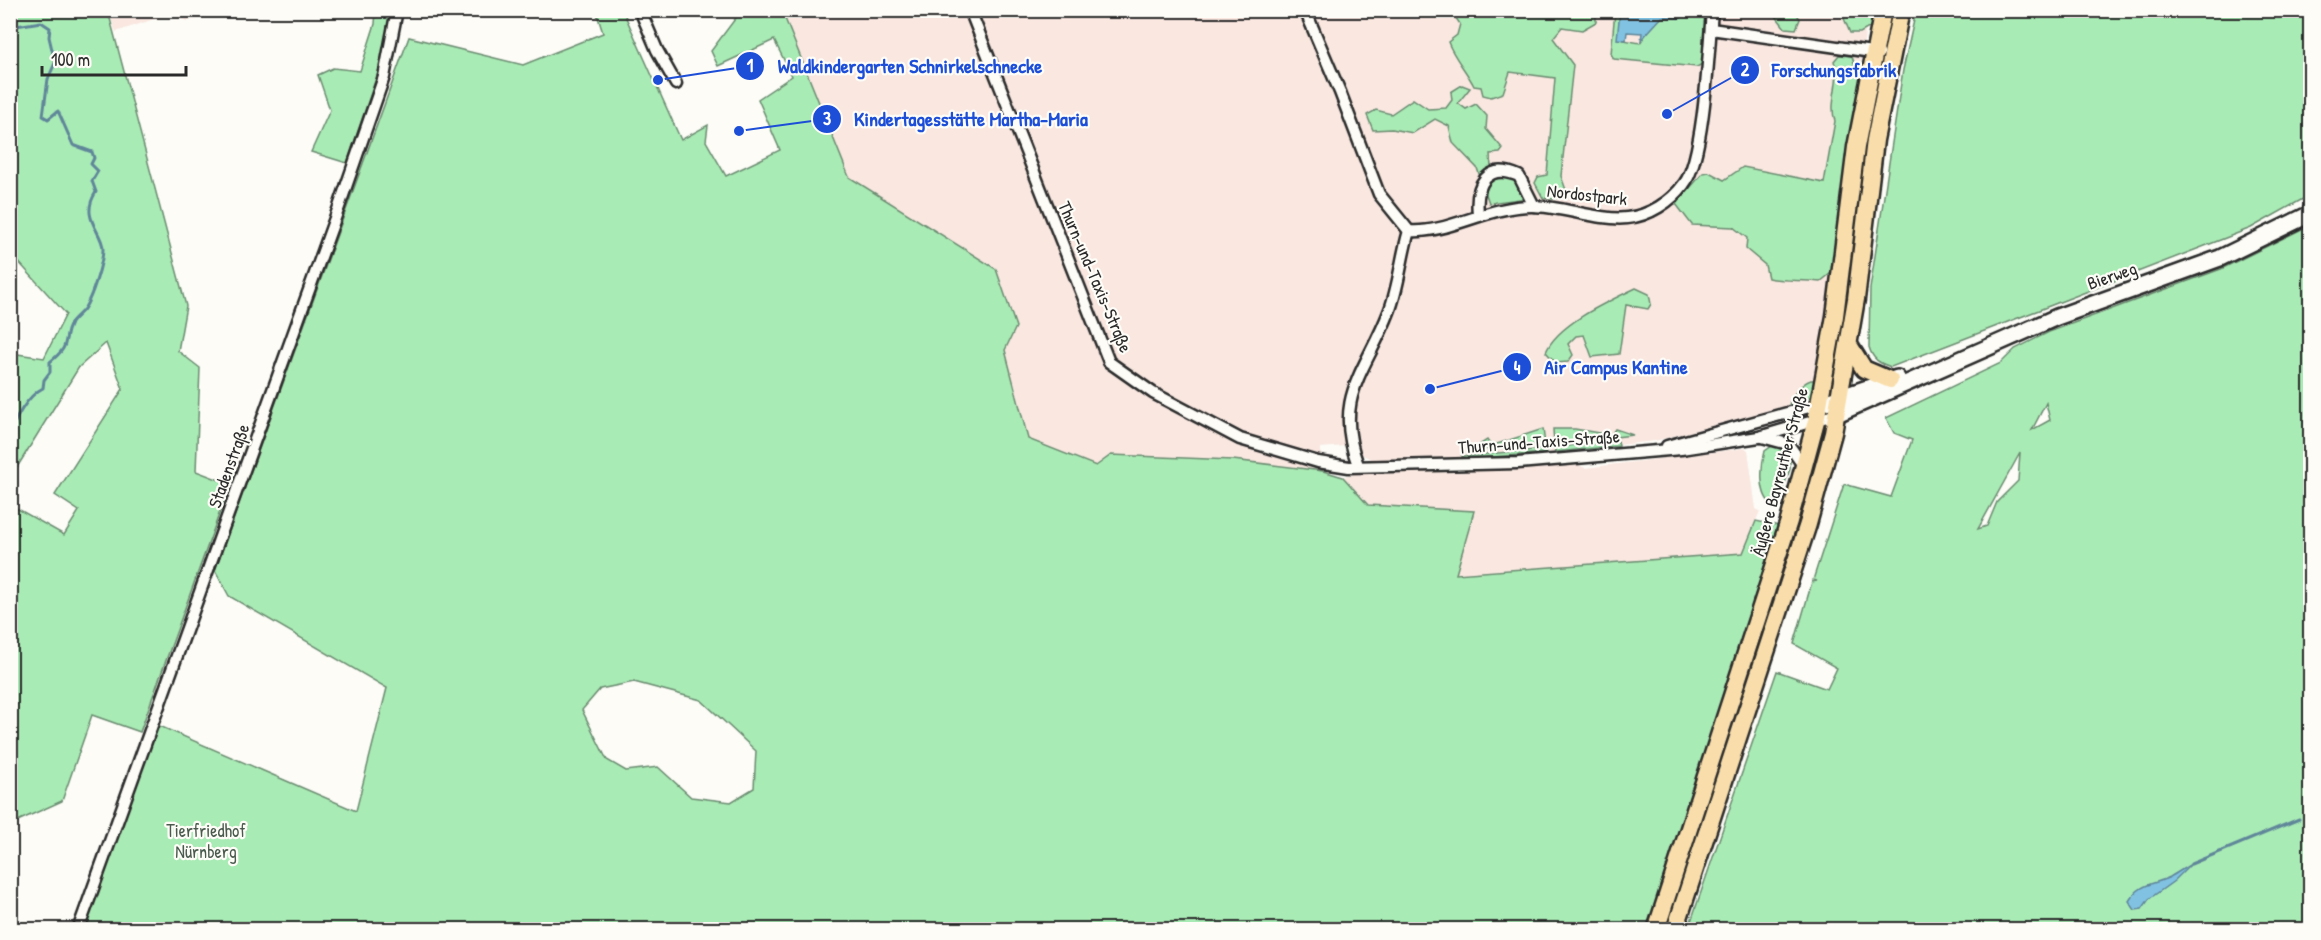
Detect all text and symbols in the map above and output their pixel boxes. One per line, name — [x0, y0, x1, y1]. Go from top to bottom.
scale bar — [42, 39, 186, 77]
text: 100 m — [51, 47, 90, 72]
callout: Waldkindergarten Schnirkelschnecke — [735, 47, 1054, 85]
callout: Forschungsfabrik — [1730, 51, 1909, 89]
text: Waldkindergarten Schnirkelschnecke — [778, 52, 1042, 80]
text: 1 — [747, 53, 754, 78]
text: Forschungsfabrik — [1771, 56, 1897, 84]
text: 2 — [1741, 57, 1750, 82]
callout: Kindertagesstätte Martha-Maria — [812, 100, 1100, 138]
text: Kindertagesstätte Martha-Maria — [854, 105, 1088, 133]
text: 3 — [823, 106, 831, 131]
street label: Nordostpark — [1546, 178, 1629, 211]
street label: Thurn-und-Taxis-Straße — [1052, 197, 1139, 356]
street label: Bierweg — [2084, 255, 2140, 296]
callout: Air Campus Kantine — [1502, 348, 1700, 386]
text: Air Campus Kantine — [1544, 353, 1688, 381]
text: 4 — [1514, 355, 1521, 380]
street label: Äußere Bayreuther Straße — [1745, 385, 1814, 559]
street label: Stadenstraße — [202, 420, 255, 511]
street label: Thurn-und-Taxis-Straße — [1457, 423, 1621, 460]
park label: Tierfriedhof Nürnberg — [166, 818, 246, 864]

